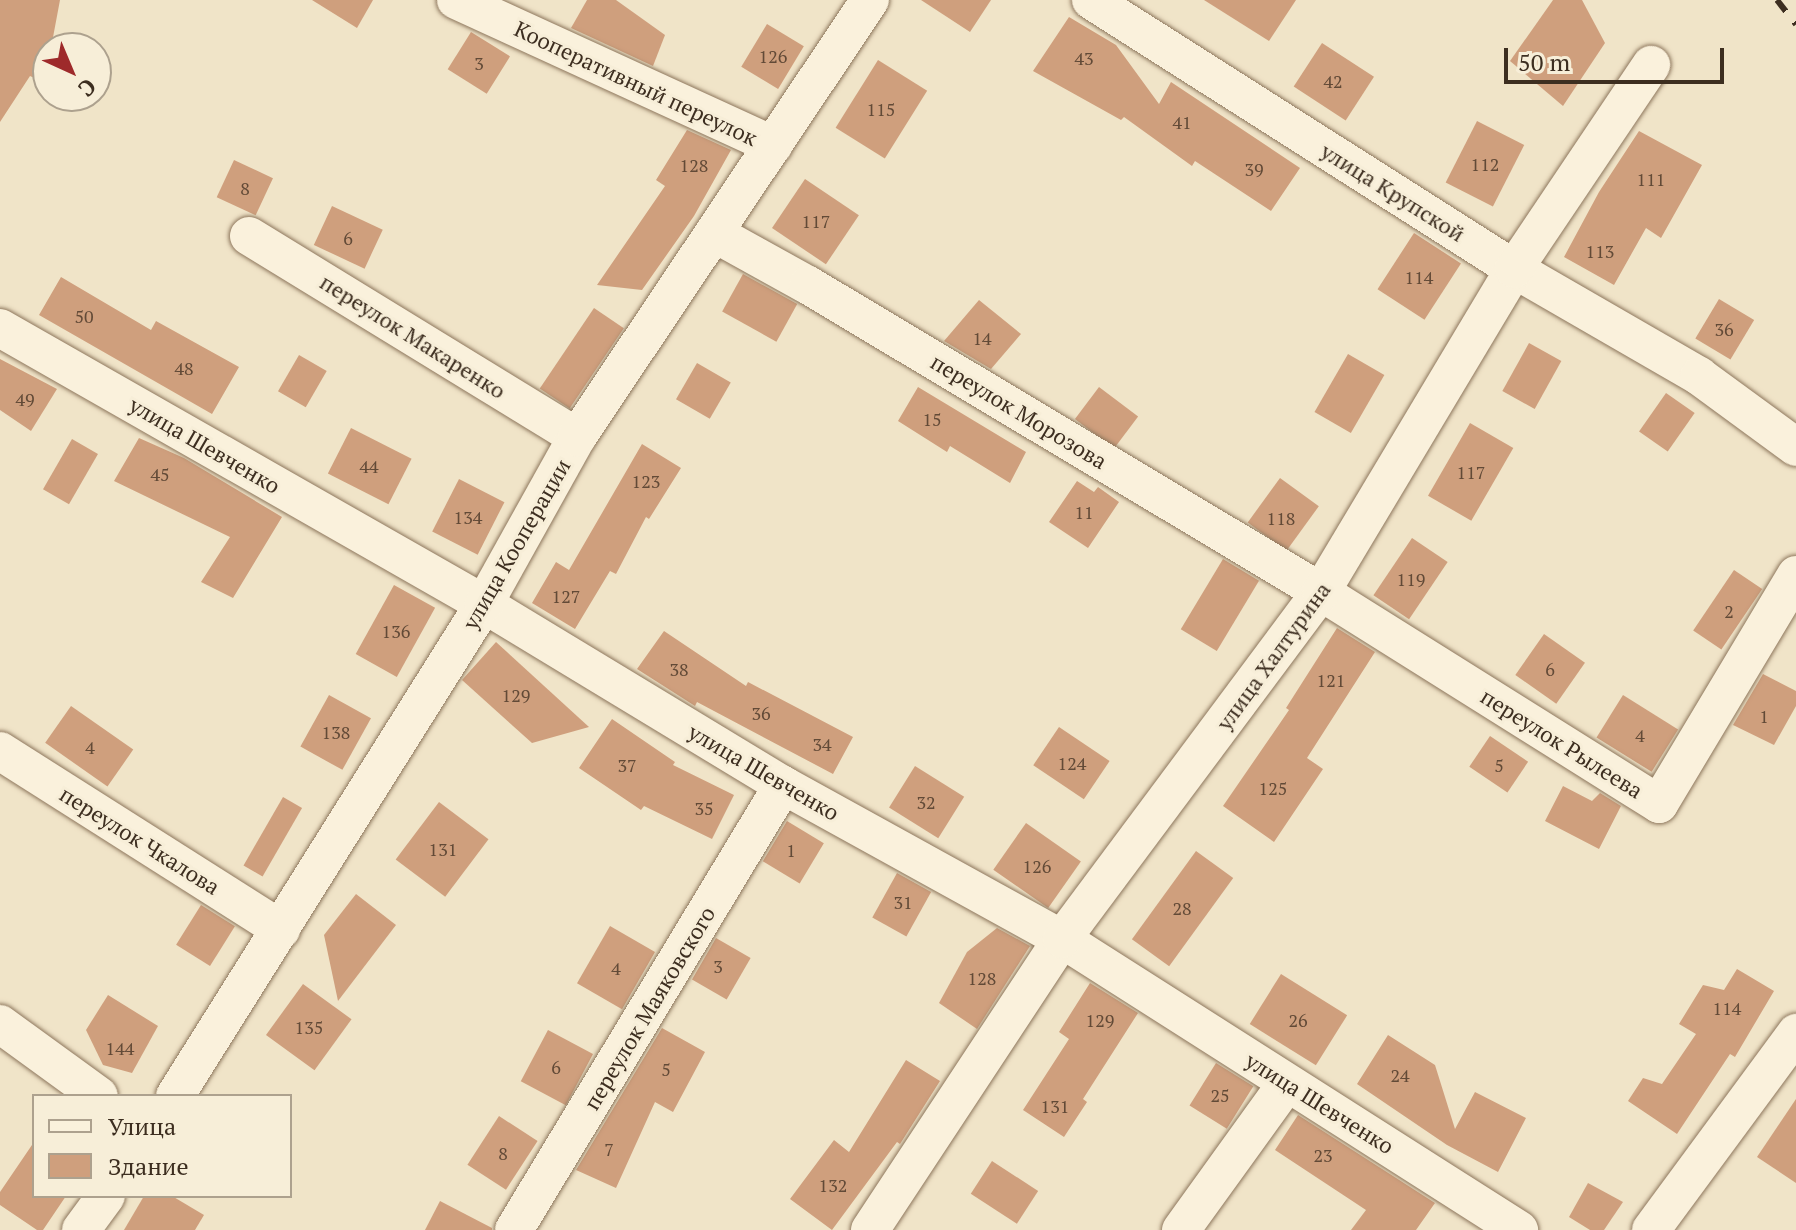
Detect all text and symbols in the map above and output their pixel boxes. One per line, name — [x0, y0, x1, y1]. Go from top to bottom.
street label: Кооперативный переулок — [510, 15, 762, 151]
north arrow — [32, 32, 112, 112]
scale bar — [1508, 32, 1728, 82]
house number: 126 — [759, 45, 787, 67]
text: 50 m — [1518, 46, 1570, 78]
house number: 43 — [1074, 47, 1094, 69]
house number: 3 — [474, 52, 484, 74]
house number: 42 — [1323, 70, 1343, 92]
text: С — [72, 73, 103, 104]
house number: 115 — [867, 98, 895, 120]
house number: 41 — [1172, 111, 1192, 133]
street label: улица Крупской — [1316, 137, 1470, 247]
house number: 112 — [1471, 153, 1499, 175]
house number: 128 — [680, 154, 708, 176]
house number: 39 — [1244, 158, 1264, 180]
house number: 111 — [1637, 168, 1665, 190]
house number: 8 — [240, 177, 250, 199]
house number: 117 — [802, 210, 830, 232]
house number: 6 — [343, 227, 353, 249]
house number: 113 — [1586, 240, 1614, 262]
house number: 114 — [1405, 266, 1433, 288]
street label: переулок Макаренко — [315, 268, 511, 404]
house number: 50 — [74, 305, 94, 327]
house number: 36 — [1714, 318, 1734, 340]
house number: 14 — [972, 327, 992, 349]
street label: переулок Морозова — [926, 348, 1112, 474]
house number: 48 — [174, 357, 194, 379]
house number: 49 — [15, 388, 35, 410]
street label: улица Шевченко — [125, 391, 285, 499]
house number: 15 — [922, 408, 942, 430]
street label: улица Кооперации — [457, 454, 575, 634]
house number: 44 — [359, 455, 379, 477]
house number: 117 — [1457, 461, 1485, 483]
house number: 45 — [150, 463, 170, 485]
house number: 123 — [632, 470, 660, 492]
house number: 11 — [1074, 501, 1094, 523]
house number: 134 — [454, 506, 482, 528]
house number: 118 — [1267, 507, 1295, 529]
house number: 119 — [1397, 568, 1425, 590]
street label: улица Халтурина — [1211, 577, 1335, 735]
house number: 127 — [552, 585, 580, 607]
house number: 2 — [1724, 600, 1734, 622]
house number: 136 — [382, 620, 410, 642]
house number: 38 — [669, 658, 689, 680]
house number: 6 — [1545, 658, 1555, 680]
house number: 121 — [1317, 669, 1345, 691]
street label: переулок Рылеева — [1476, 683, 1648, 803]
house number: 129 — [502, 684, 530, 706]
house number: 36 — [751, 702, 771, 724]
house number: 1 — [1759, 705, 1769, 727]
street label: улица Шевченко — [684, 718, 844, 826]
house number: 138 — [322, 721, 350, 743]
house number: 4 — [1635, 724, 1645, 746]
house number: 34 — [812, 733, 832, 755]
house number: 4 — [85, 736, 95, 758]
house number: 124 — [1058, 752, 1086, 774]
house number: 37 — [617, 754, 637, 776]
house number: 5 — [1494, 754, 1504, 776]
house number: 125 — [1259, 777, 1287, 799]
street label: переулок Чкалова — [55, 780, 225, 900]
house number: 32 — [916, 791, 936, 813]
house number: 35 — [694, 797, 714, 819]
house number: 131 — [429, 838, 457, 860]
house number: 1 — [786, 839, 796, 861]
house number: 126 — [1023, 855, 1051, 877]
house number: 31 — [893, 891, 913, 913]
house number: 28 — [1172, 897, 1192, 919]
street label: переулок Маяковского — [578, 902, 720, 1114]
house number: 3 — [713, 955, 723, 977]
house number: 4 — [611, 957, 621, 979]
house number: 128 — [968, 967, 996, 989]
house number: 114 — [1713, 997, 1741, 1019]
house number: 129 — [1086, 1009, 1114, 1031]
house number: 26 — [1288, 1009, 1308, 1031]
house number: 135 — [295, 1016, 323, 1038]
house number: 144 — [106, 1037, 134, 1059]
street label: улица Шевченко — [1241, 1047, 1399, 1159]
house number: 6 — [551, 1056, 561, 1078]
house number: 5 — [661, 1058, 671, 1080]
house number: 24 — [1390, 1064, 1410, 1086]
house number: 25 — [1210, 1084, 1230, 1106]
legend — [32, 1094, 292, 1198]
house number: 131 — [1041, 1095, 1069, 1117]
text: Улица — [108, 1110, 176, 1142]
house number: 7 — [604, 1138, 614, 1160]
house number: 8 — [498, 1142, 508, 1164]
house number: 23 — [1313, 1144, 1333, 1166]
text: Здание — [108, 1150, 189, 1182]
house number: 132 — [819, 1174, 847, 1196]

